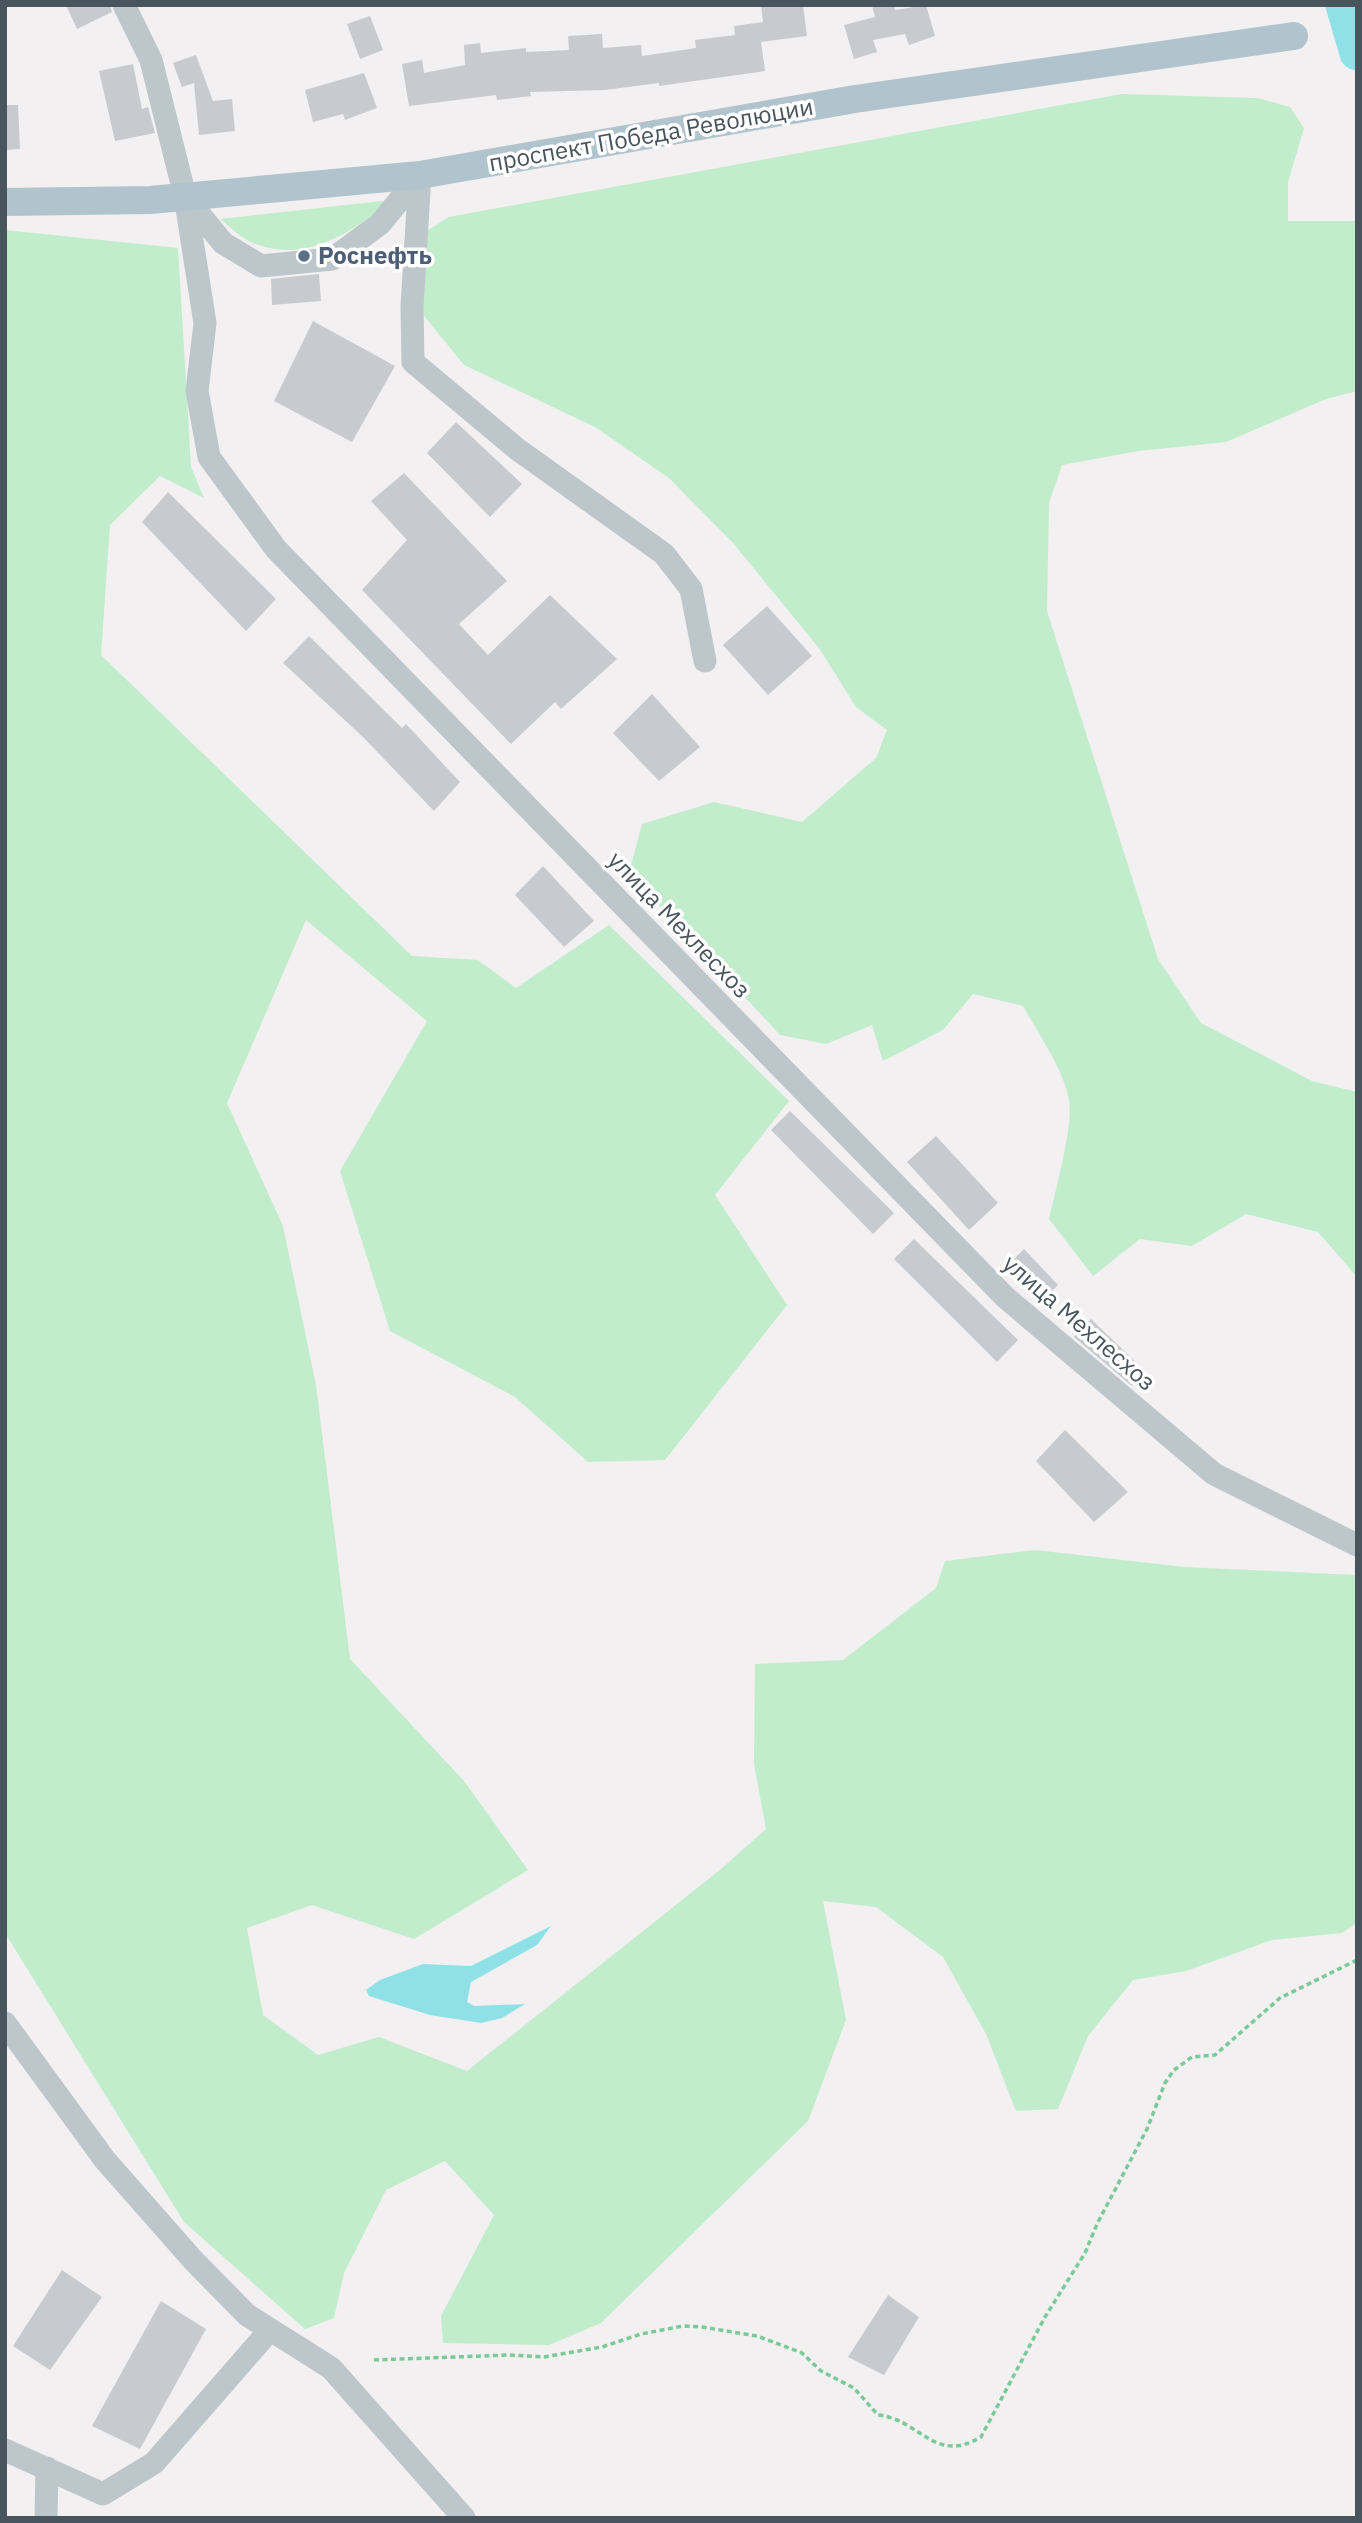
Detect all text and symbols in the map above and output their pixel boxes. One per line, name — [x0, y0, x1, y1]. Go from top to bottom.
street label: проспект Победа Революции — [486, 90, 816, 178]
place label: Роснефть — [318, 239, 432, 271]
marker: Роснефть — [296, 248, 312, 264]
street label: улица Мехлесхоз — [601, 844, 758, 1005]
street label: улица Мехлесхоз — [997, 1247, 1163, 1397]

